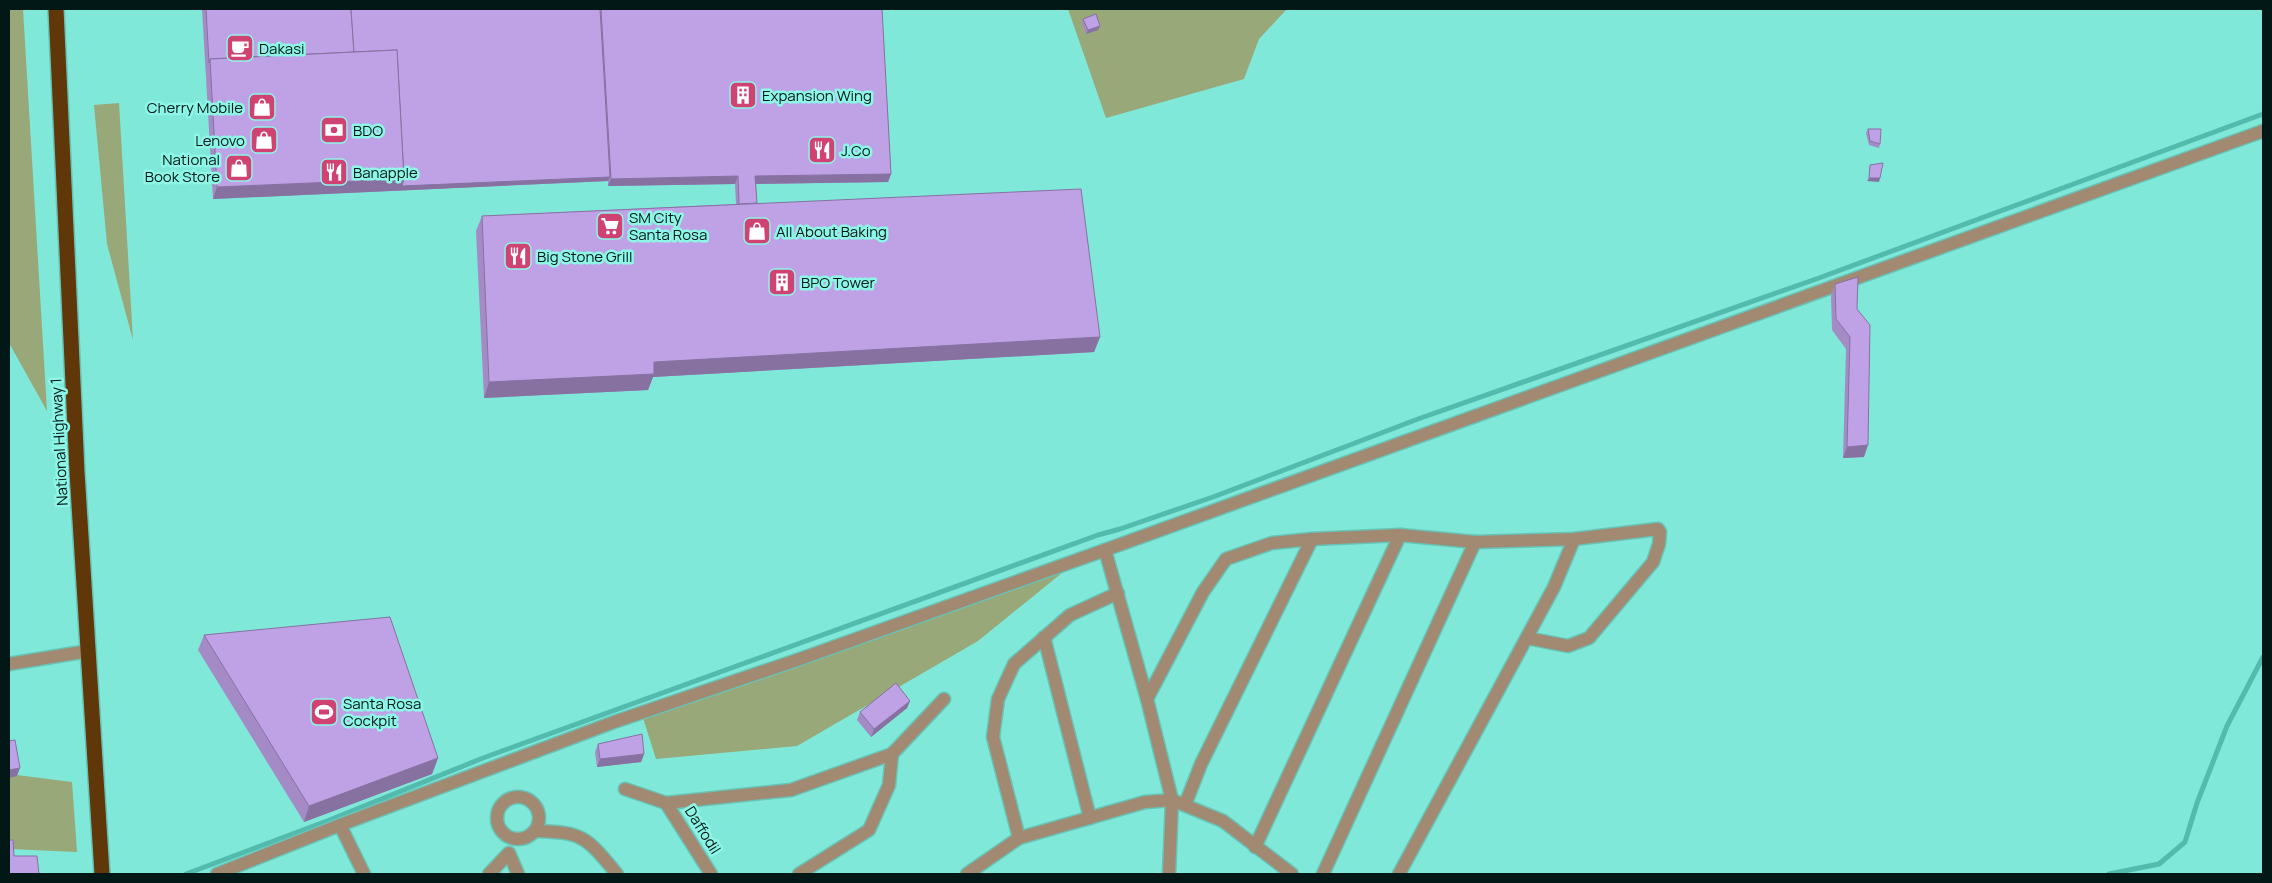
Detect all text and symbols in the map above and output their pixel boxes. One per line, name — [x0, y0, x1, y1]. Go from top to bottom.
cafe icon: Dakasi — [225, 33, 255, 63]
place label: Dakasi — [259, 38, 305, 59]
building icon: Expansion Wing — [728, 80, 758, 110]
place label: Expansion Wing — [762, 85, 872, 106]
shop icon: Cherry Mobile — [247, 92, 277, 122]
place label: Cherry Mobile — [147, 97, 243, 118]
bank icon: BDO — [319, 115, 349, 145]
place label: BDO — [353, 120, 383, 141]
shop icon: Lenovo — [249, 125, 279, 155]
place label: Lenovo — [195, 130, 245, 151]
restaurant icon: J.Co — [807, 135, 837, 165]
place label: J.Co — [841, 140, 871, 161]
place label: National Book Store — [145, 149, 220, 187]
shop icon: National Book Store — [224, 153, 254, 183]
restaurant icon: Banapple — [319, 157, 349, 187]
place label: Banapple — [353, 162, 418, 183]
place label: SM City Santa Rosa — [629, 207, 707, 245]
supermarket icon: SM City Santa Rosa — [595, 211, 625, 241]
shop icon: All About Baking — [742, 216, 772, 246]
place label: All About Baking — [776, 221, 887, 242]
restaurant icon: Big Stone Grill — [503, 241, 533, 271]
place label: Big Stone Grill — [537, 246, 633, 267]
building icon: BPO Tower — [767, 267, 797, 297]
place label: BPO Tower — [801, 272, 875, 293]
street label: National Highway 1 — [45, 378, 73, 506]
place label: Santa Rosa Cockpit — [343, 693, 421, 731]
sports icon: Santa Rosa Cockpit — [309, 697, 339, 727]
street label: Daffodil — [680, 802, 726, 858]

